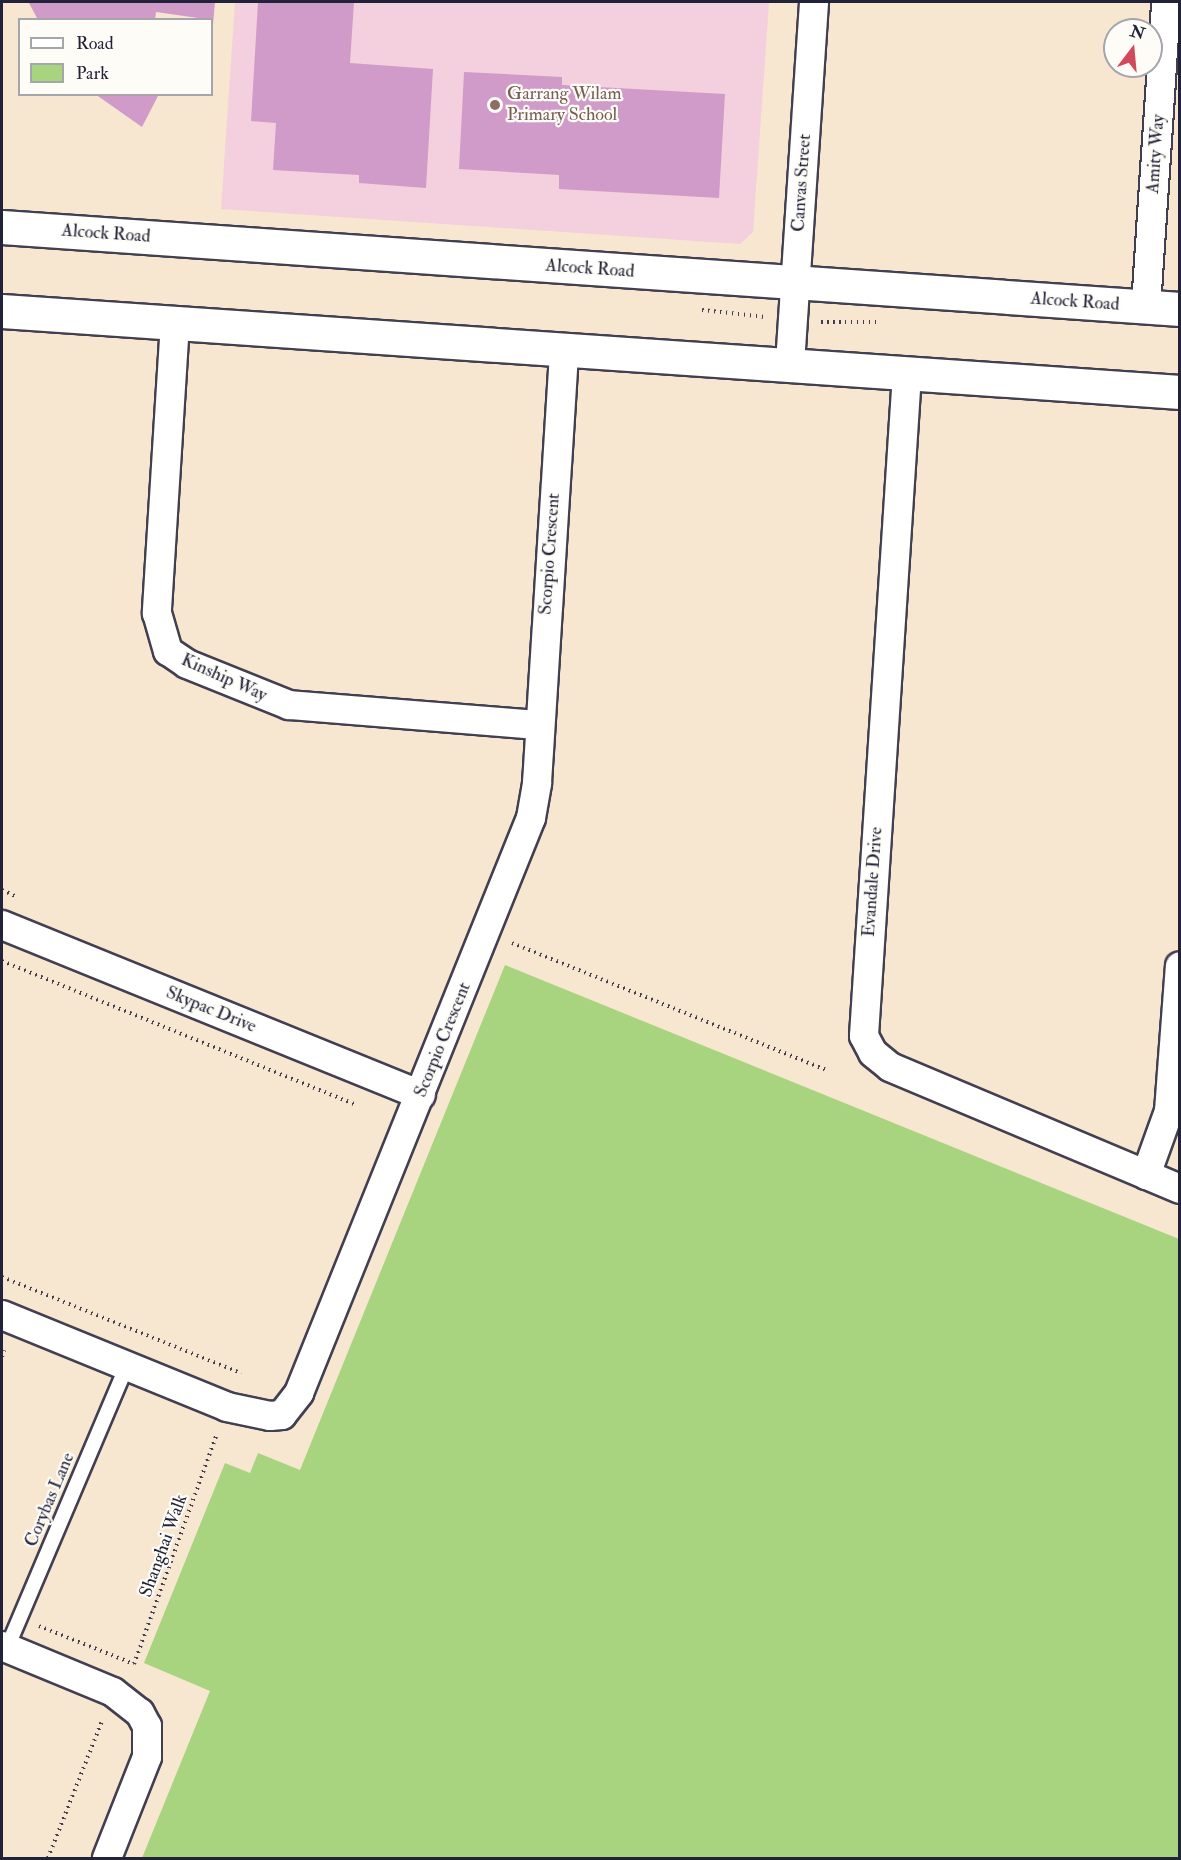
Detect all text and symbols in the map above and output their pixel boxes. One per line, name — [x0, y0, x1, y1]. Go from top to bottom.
legend — [18, 18, 213, 96]
north arrow — [1103, 18, 1163, 78]
text: N — [1128, 21, 1147, 44]
text: Road — [76, 32, 114, 55]
text: Park — [76, 62, 109, 85]
place label: Garrang Wilam Primary School — [507, 84, 621, 127]
marker: Garrang Wilam Primary School — [488, 98, 502, 112]
street label: Amity Way — [1142, 114, 1170, 194]
street label: Canvas Street — [788, 133, 816, 233]
street label: Alcock Road — [61, 220, 151, 248]
street label: Alcock Road — [545, 255, 635, 283]
street label: Alcock Road — [1030, 288, 1120, 316]
street label: Scorpio Crescent — [535, 492, 565, 616]
street label: Kinship Way — [178, 649, 270, 707]
street label: Evandale Drive — [858, 826, 888, 938]
street label: Scorpio Crescent — [410, 979, 476, 1101]
street label: Skypac Drive — [163, 982, 259, 1038]
street label: Corybas Lane — [21, 1450, 79, 1550]
street label: Shanghai Walk — [135, 1492, 193, 1600]

